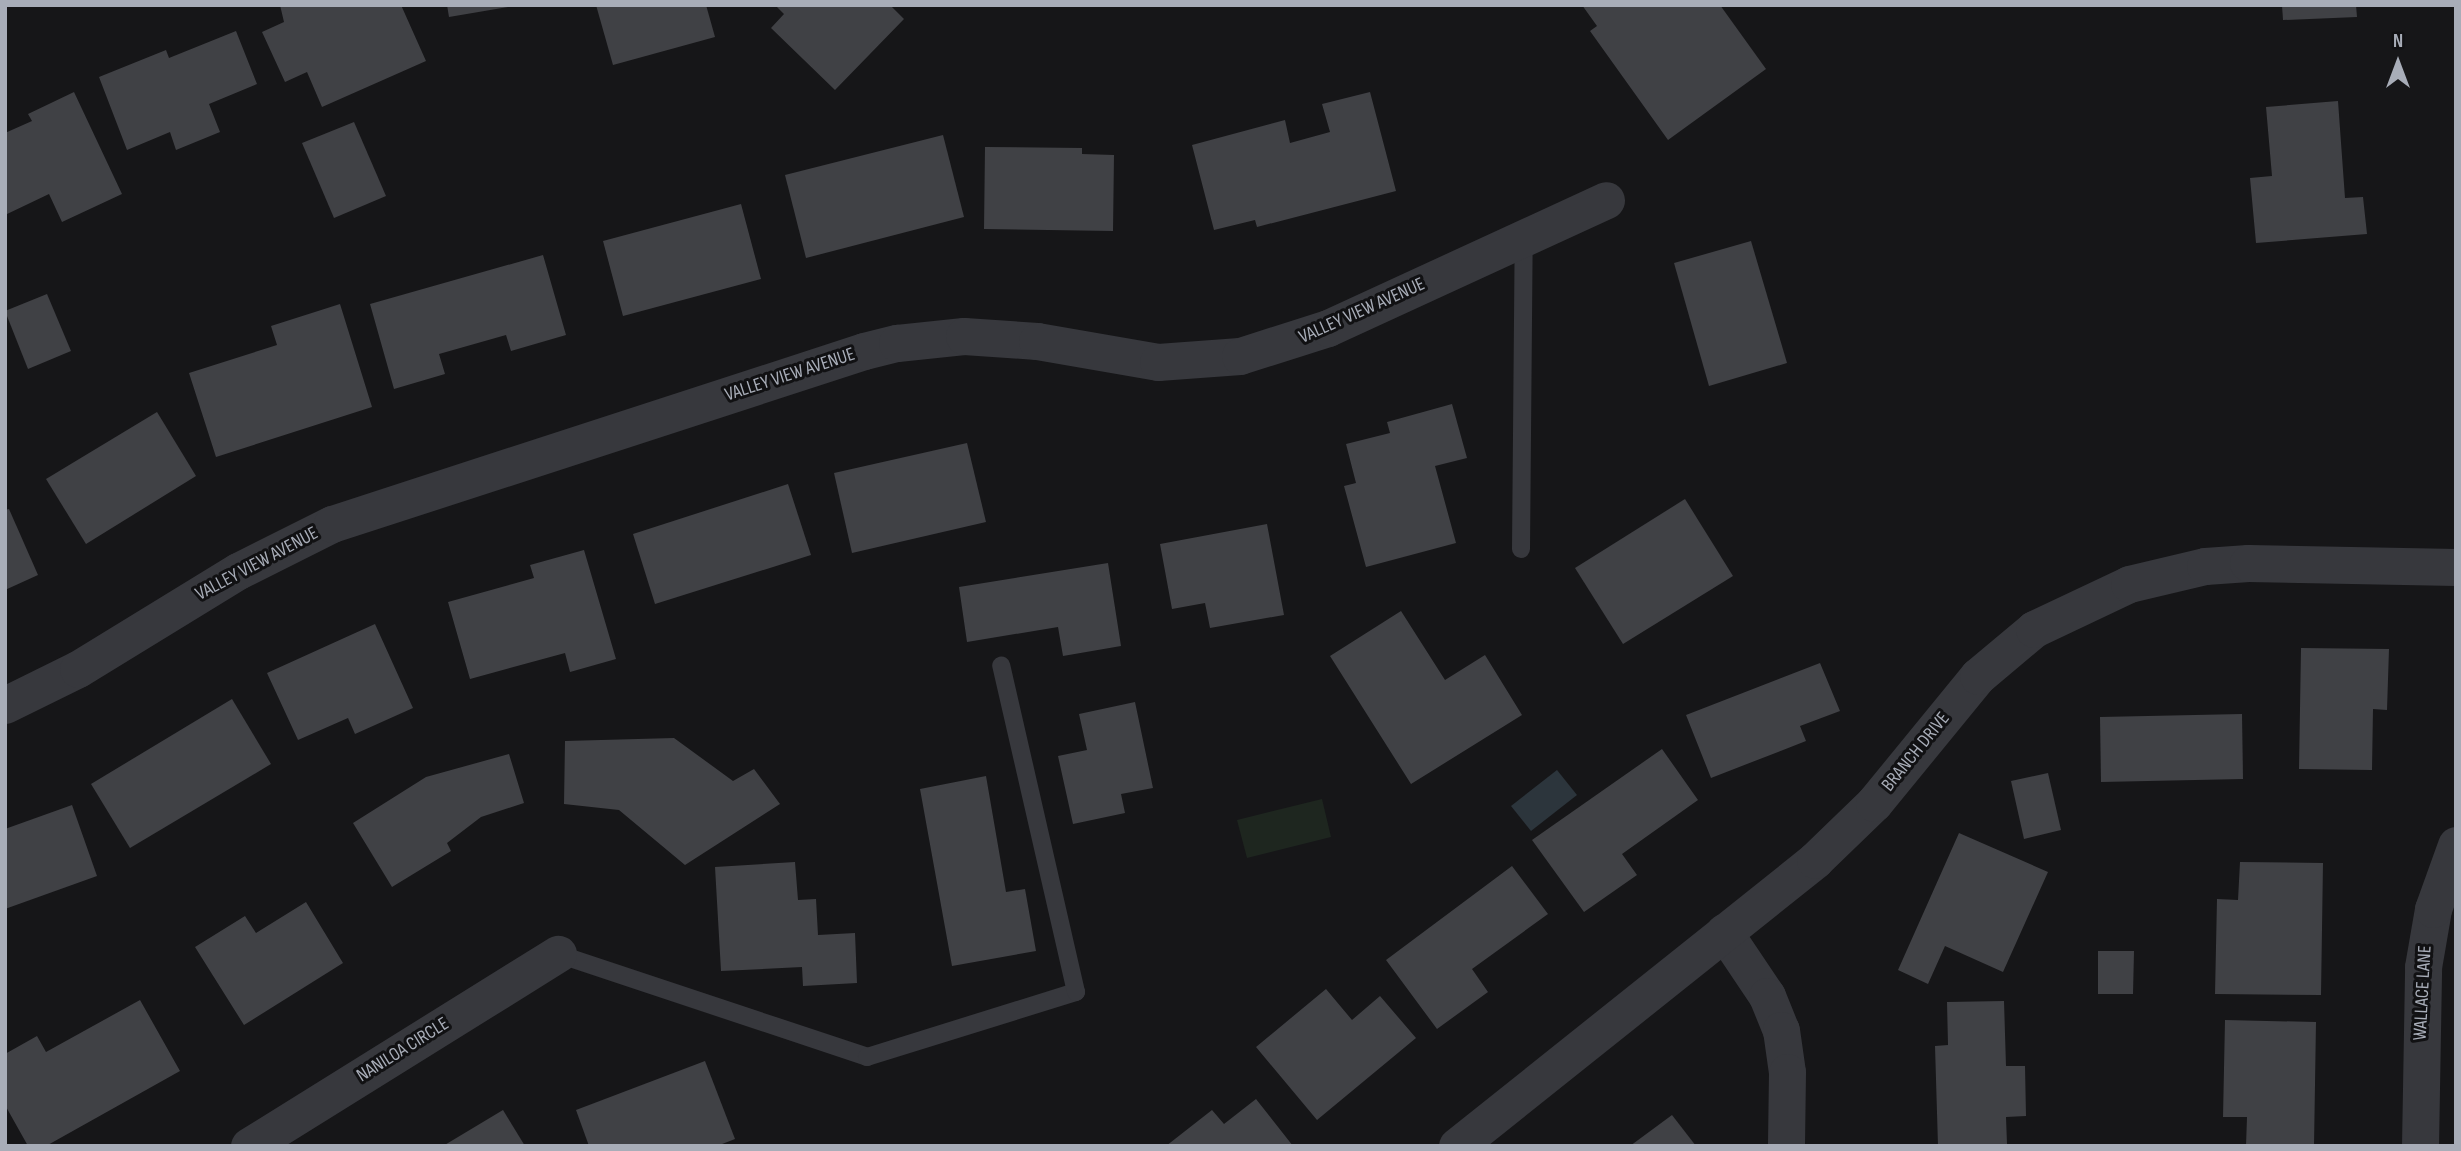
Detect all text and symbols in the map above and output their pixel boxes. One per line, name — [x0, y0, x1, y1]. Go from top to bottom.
north arrow — [2363, 28, 2433, 98]
text: N — [2393, 30, 2403, 53]
street label: VALLEY VIEW AVENUE — [1295, 273, 1429, 349]
street label: VALLEY VIEW AVENUE — [722, 343, 858, 407]
street label: VALLEY VIEW AVENUE — [192, 522, 322, 606]
street label: BRANCH DRIVE — [1877, 708, 1955, 796]
street label: WALLACE LANE — [2409, 945, 2437, 1041]
street label: NANILOA CIRCLE — [353, 1013, 453, 1087]

